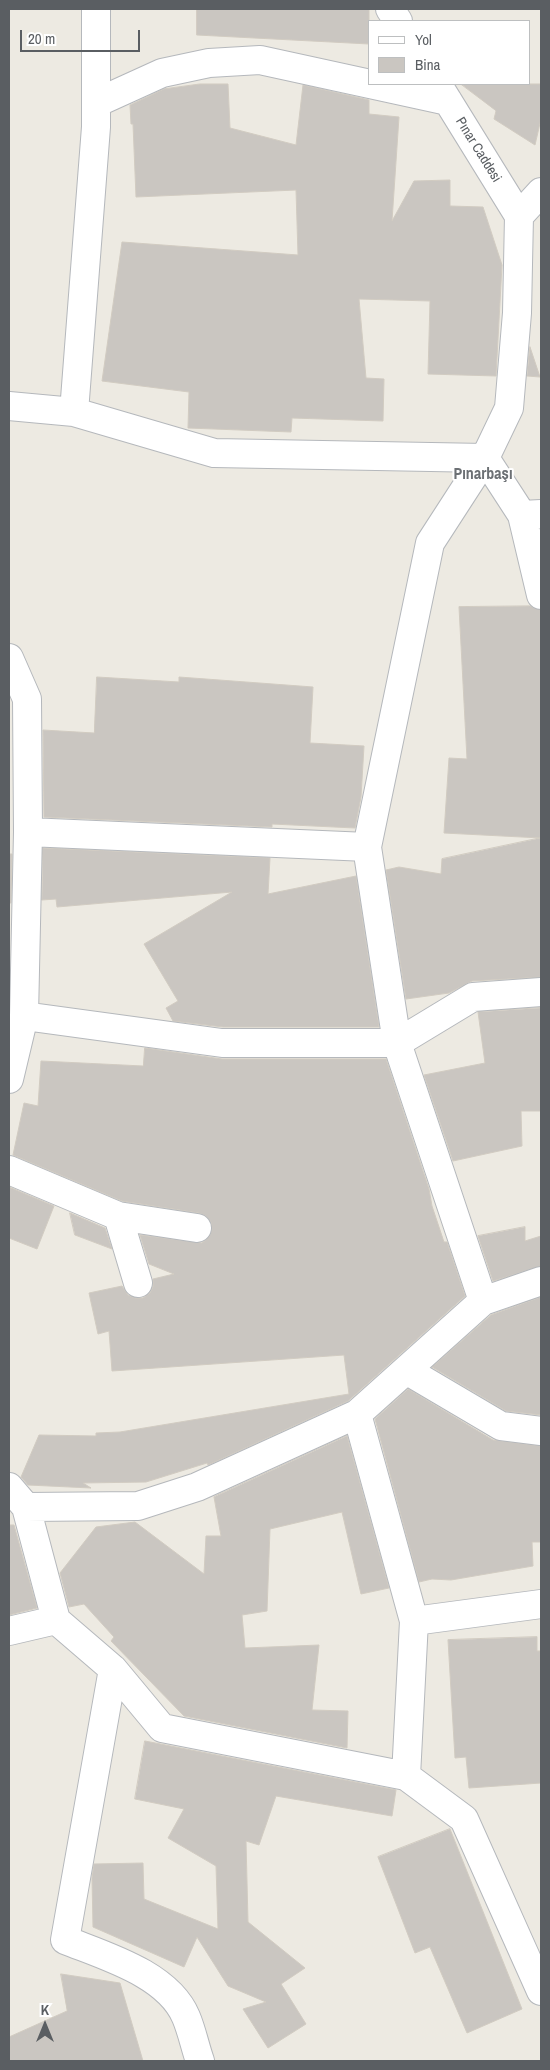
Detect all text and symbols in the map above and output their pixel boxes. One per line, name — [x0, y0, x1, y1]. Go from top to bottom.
scale bar — [22, 20, 142, 52]
legend — [368, 20, 530, 85]
text: 20 m — [28, 28, 55, 49]
text: Yol — [415, 29, 432, 50]
text: Bina — [415, 54, 440, 75]
street label: Pınar Caddesi — [451, 114, 505, 186]
district label: Pınarbaşı — [453, 465, 513, 485]
north arrow — [20, 2000, 70, 2050]
text: K — [41, 2001, 49, 2019]

